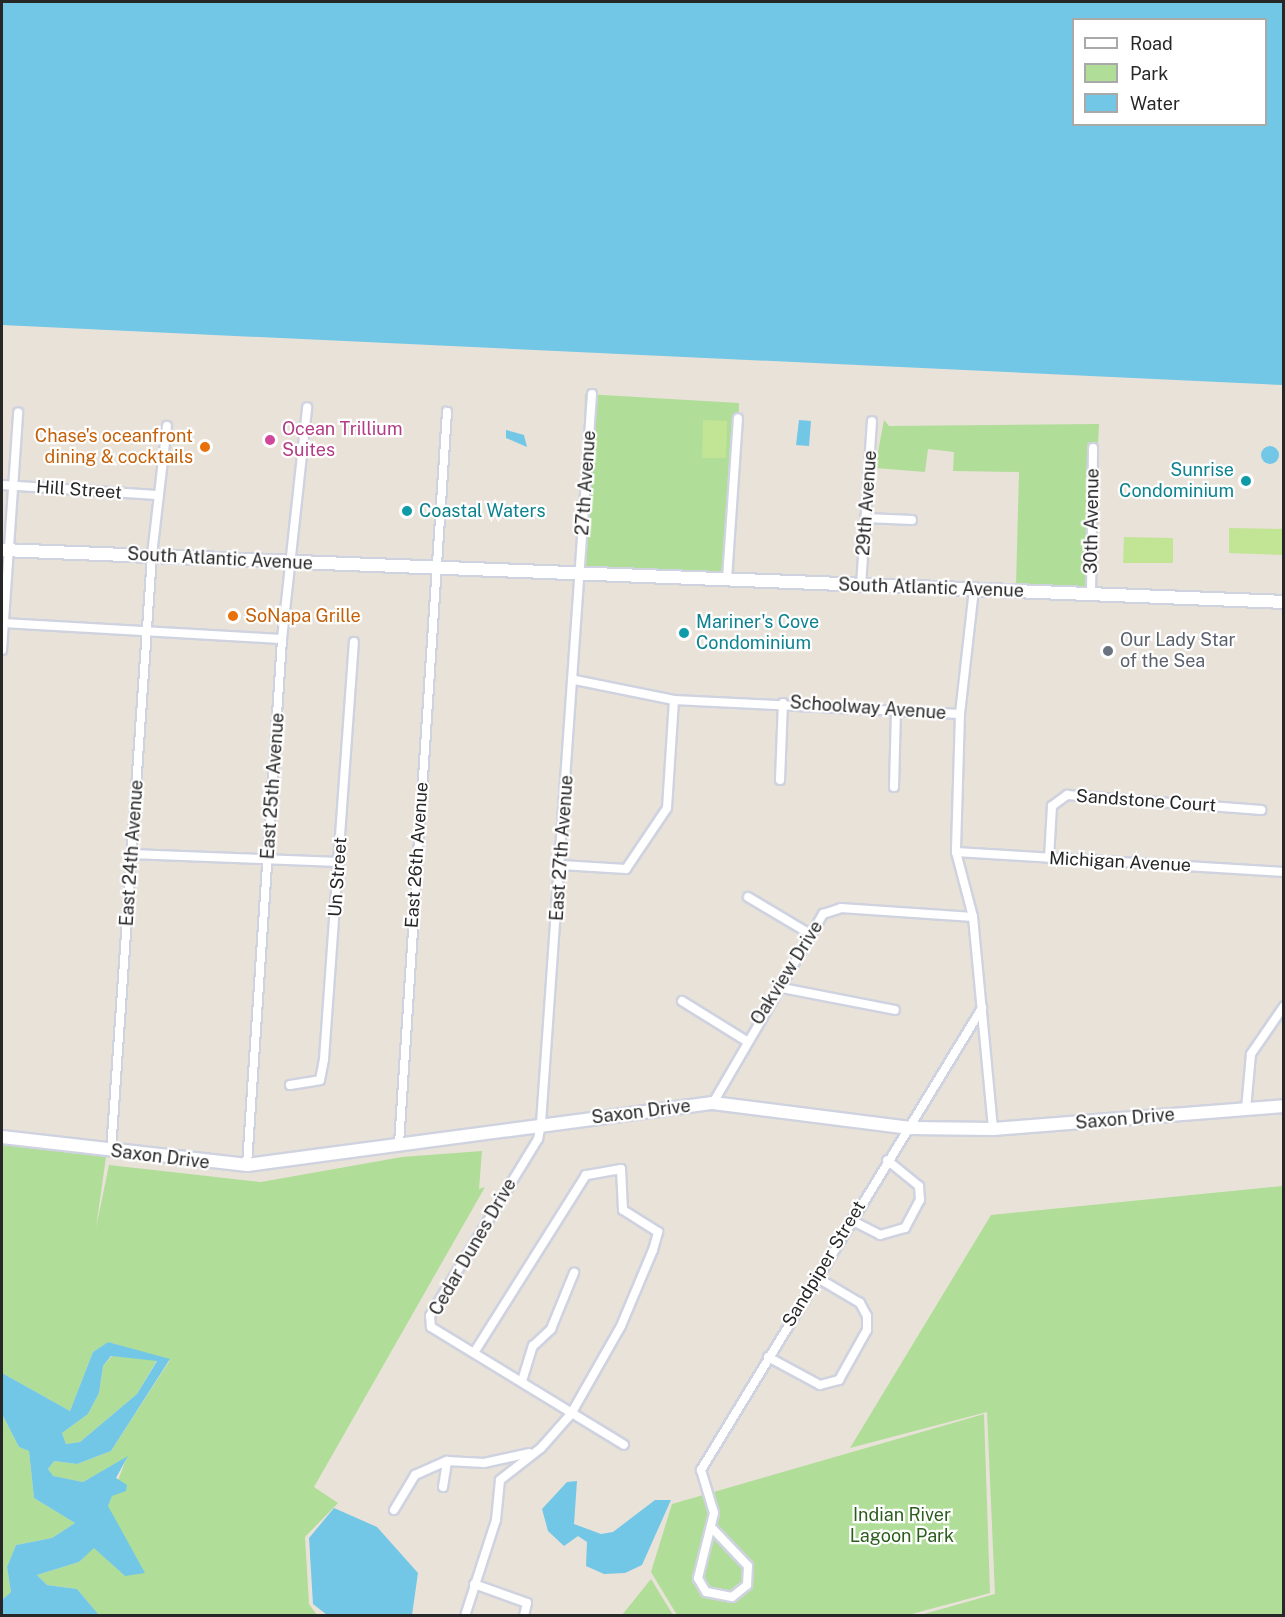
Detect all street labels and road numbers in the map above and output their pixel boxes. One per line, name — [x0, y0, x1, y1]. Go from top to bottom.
street label: 27th Avenue — [572, 430, 600, 536]
street label: 29th Avenue — [853, 450, 881, 556]
street label: 30th Avenue — [1080, 468, 1104, 574]
street label: Hill Street — [35, 476, 123, 504]
street label: South Atlantic Avenue — [127, 543, 313, 575]
street label: South Atlantic Avenue — [838, 574, 1024, 602]
street label: Schoolway Avenue — [789, 692, 947, 724]
street label: East 25th Avenue — [257, 712, 289, 860]
street label: East 27th Avenue — [546, 774, 578, 922]
street label: East 24th Avenue — [116, 779, 148, 927]
street label: East 26th Avenue — [401, 781, 433, 929]
street label: Sandstone Court — [1075, 785, 1217, 817]
street label: Un Street — [324, 836, 352, 918]
street label: Michigan Avenue — [1048, 847, 1192, 877]
street label: Oakview Drive — [746, 917, 828, 1029]
street label: Saxon Drive — [590, 1095, 692, 1129]
street label: Saxon Drive — [1074, 1104, 1176, 1134]
street label: Saxon Drive — [109, 1140, 211, 1174]
street label: Cedar Dunes Drive — [425, 1175, 521, 1319]
street label: Sandpiper Street — [778, 1197, 870, 1331]

